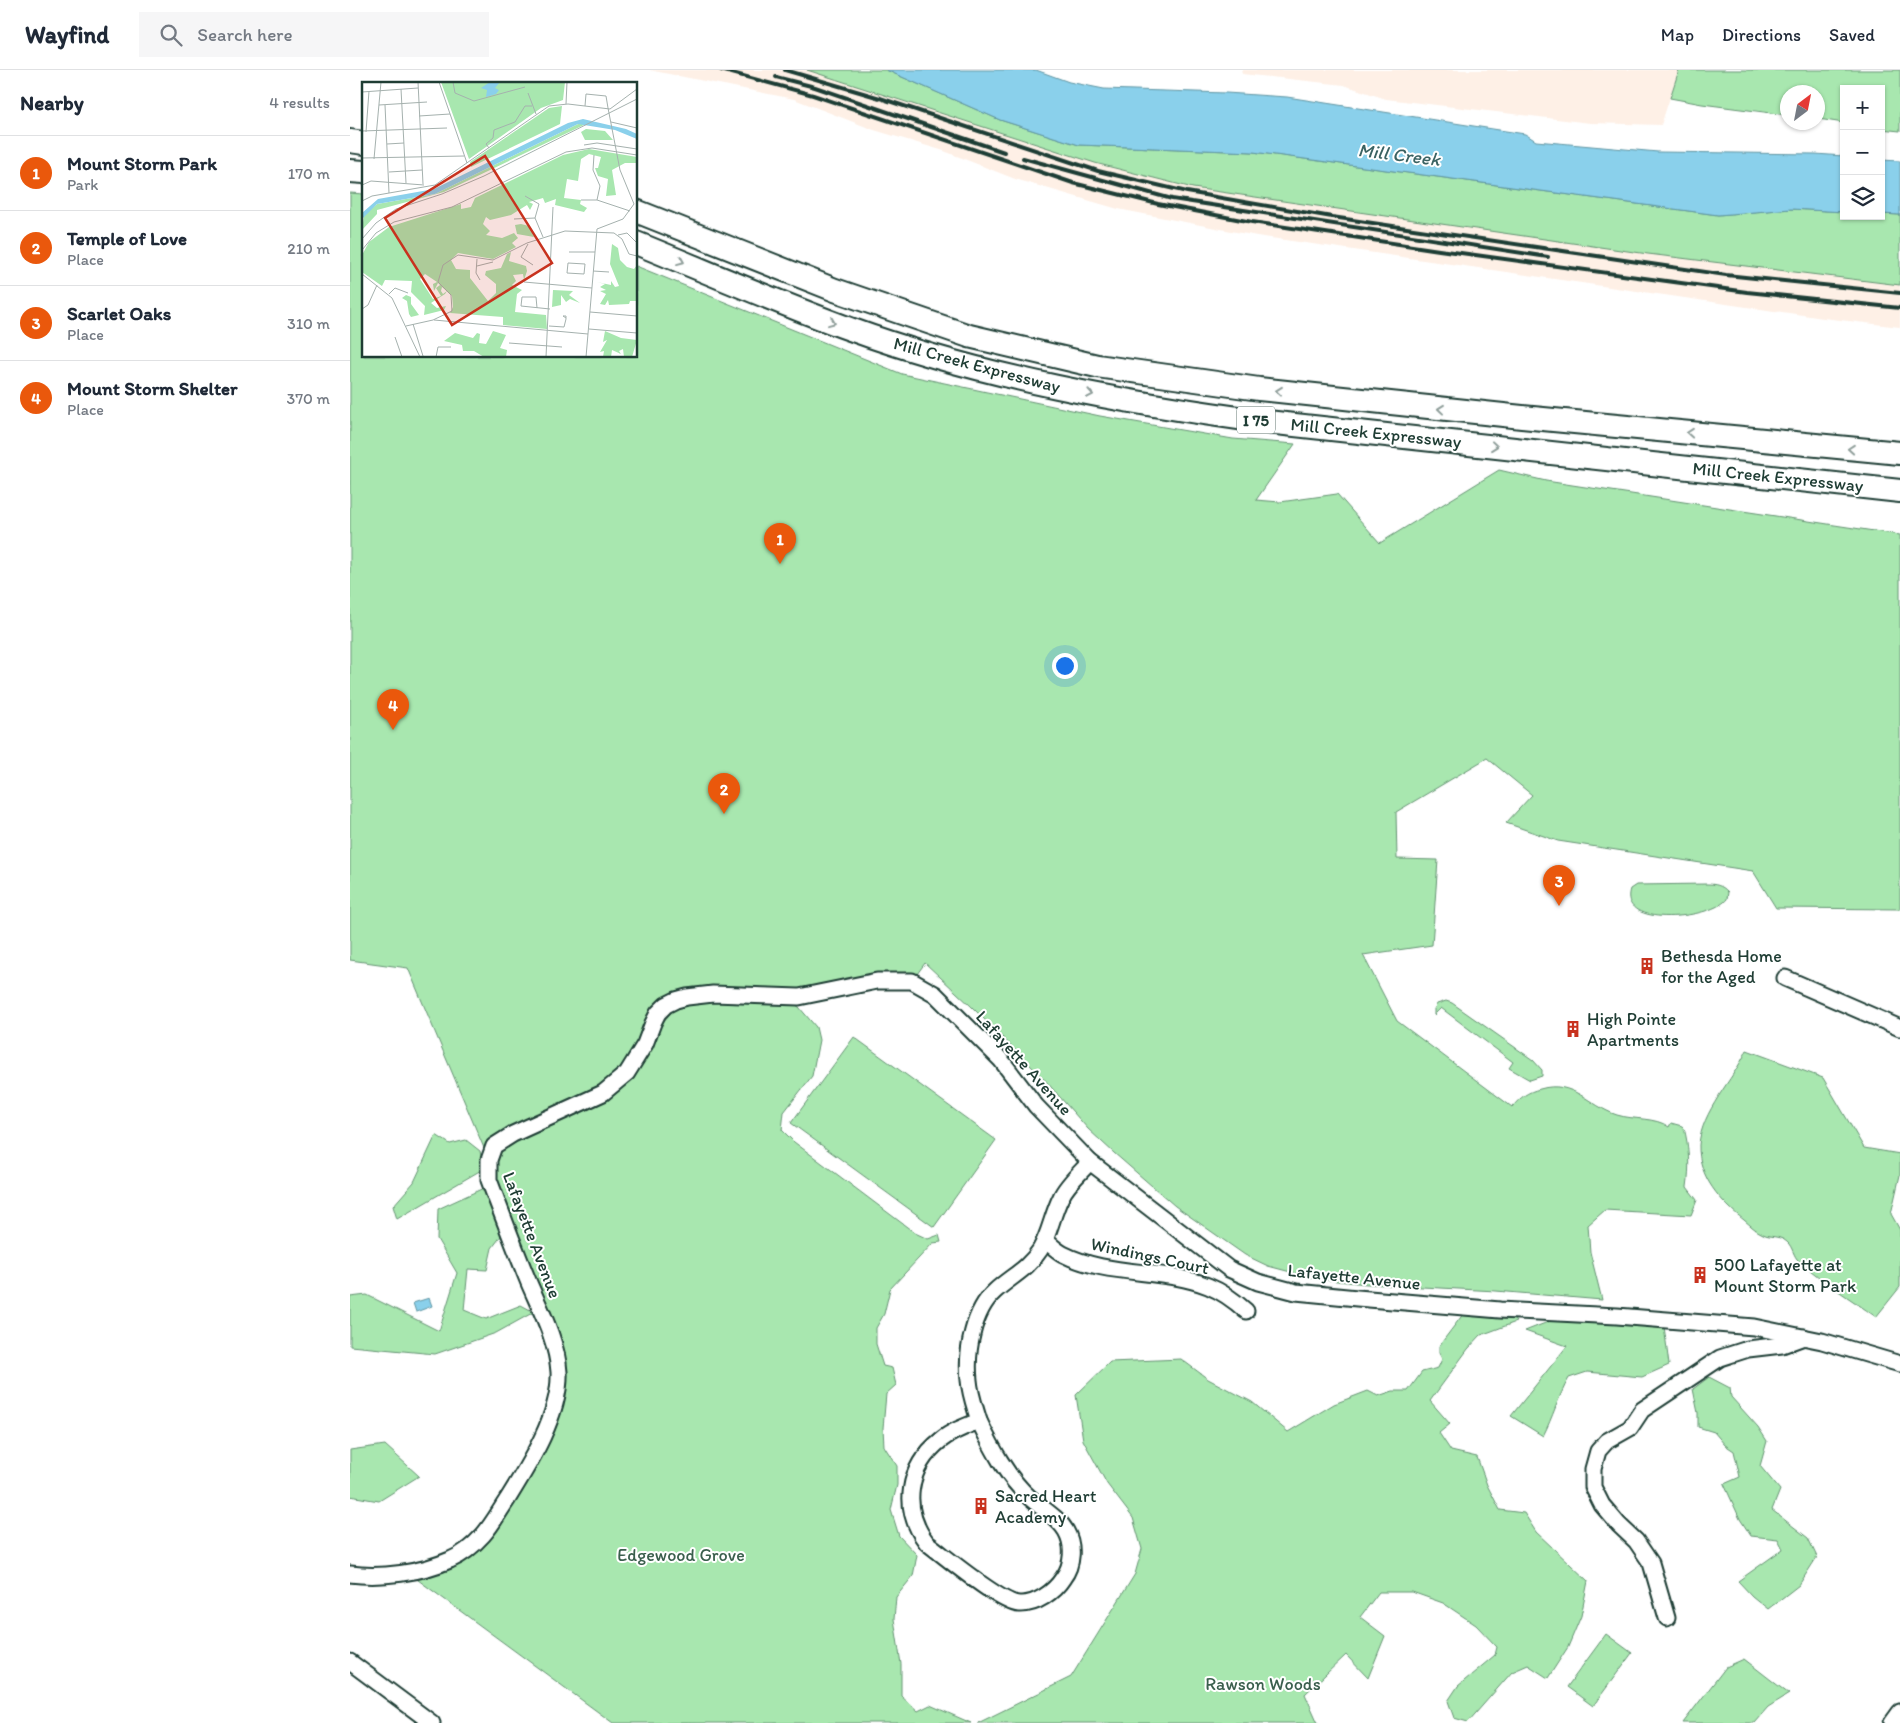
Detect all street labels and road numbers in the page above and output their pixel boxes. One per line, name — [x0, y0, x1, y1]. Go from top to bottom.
street label: Mill Creek Expressway — [891, 332, 1063, 398]
road number: I 75 — [1237, 406, 1275, 434]
street label: Mill Creek Expressway — [1289, 413, 1463, 453]
street label: Mill Creek Expressway — [1691, 457, 1865, 497]
street label: Lafayette Avenue — [971, 1006, 1077, 1120]
street label: Lafayette Avenue — [498, 1169, 566, 1301]
street label: Windings Court — [1089, 1233, 1211, 1279]
street label: Lafayette Avenue — [1286, 1259, 1422, 1295]

